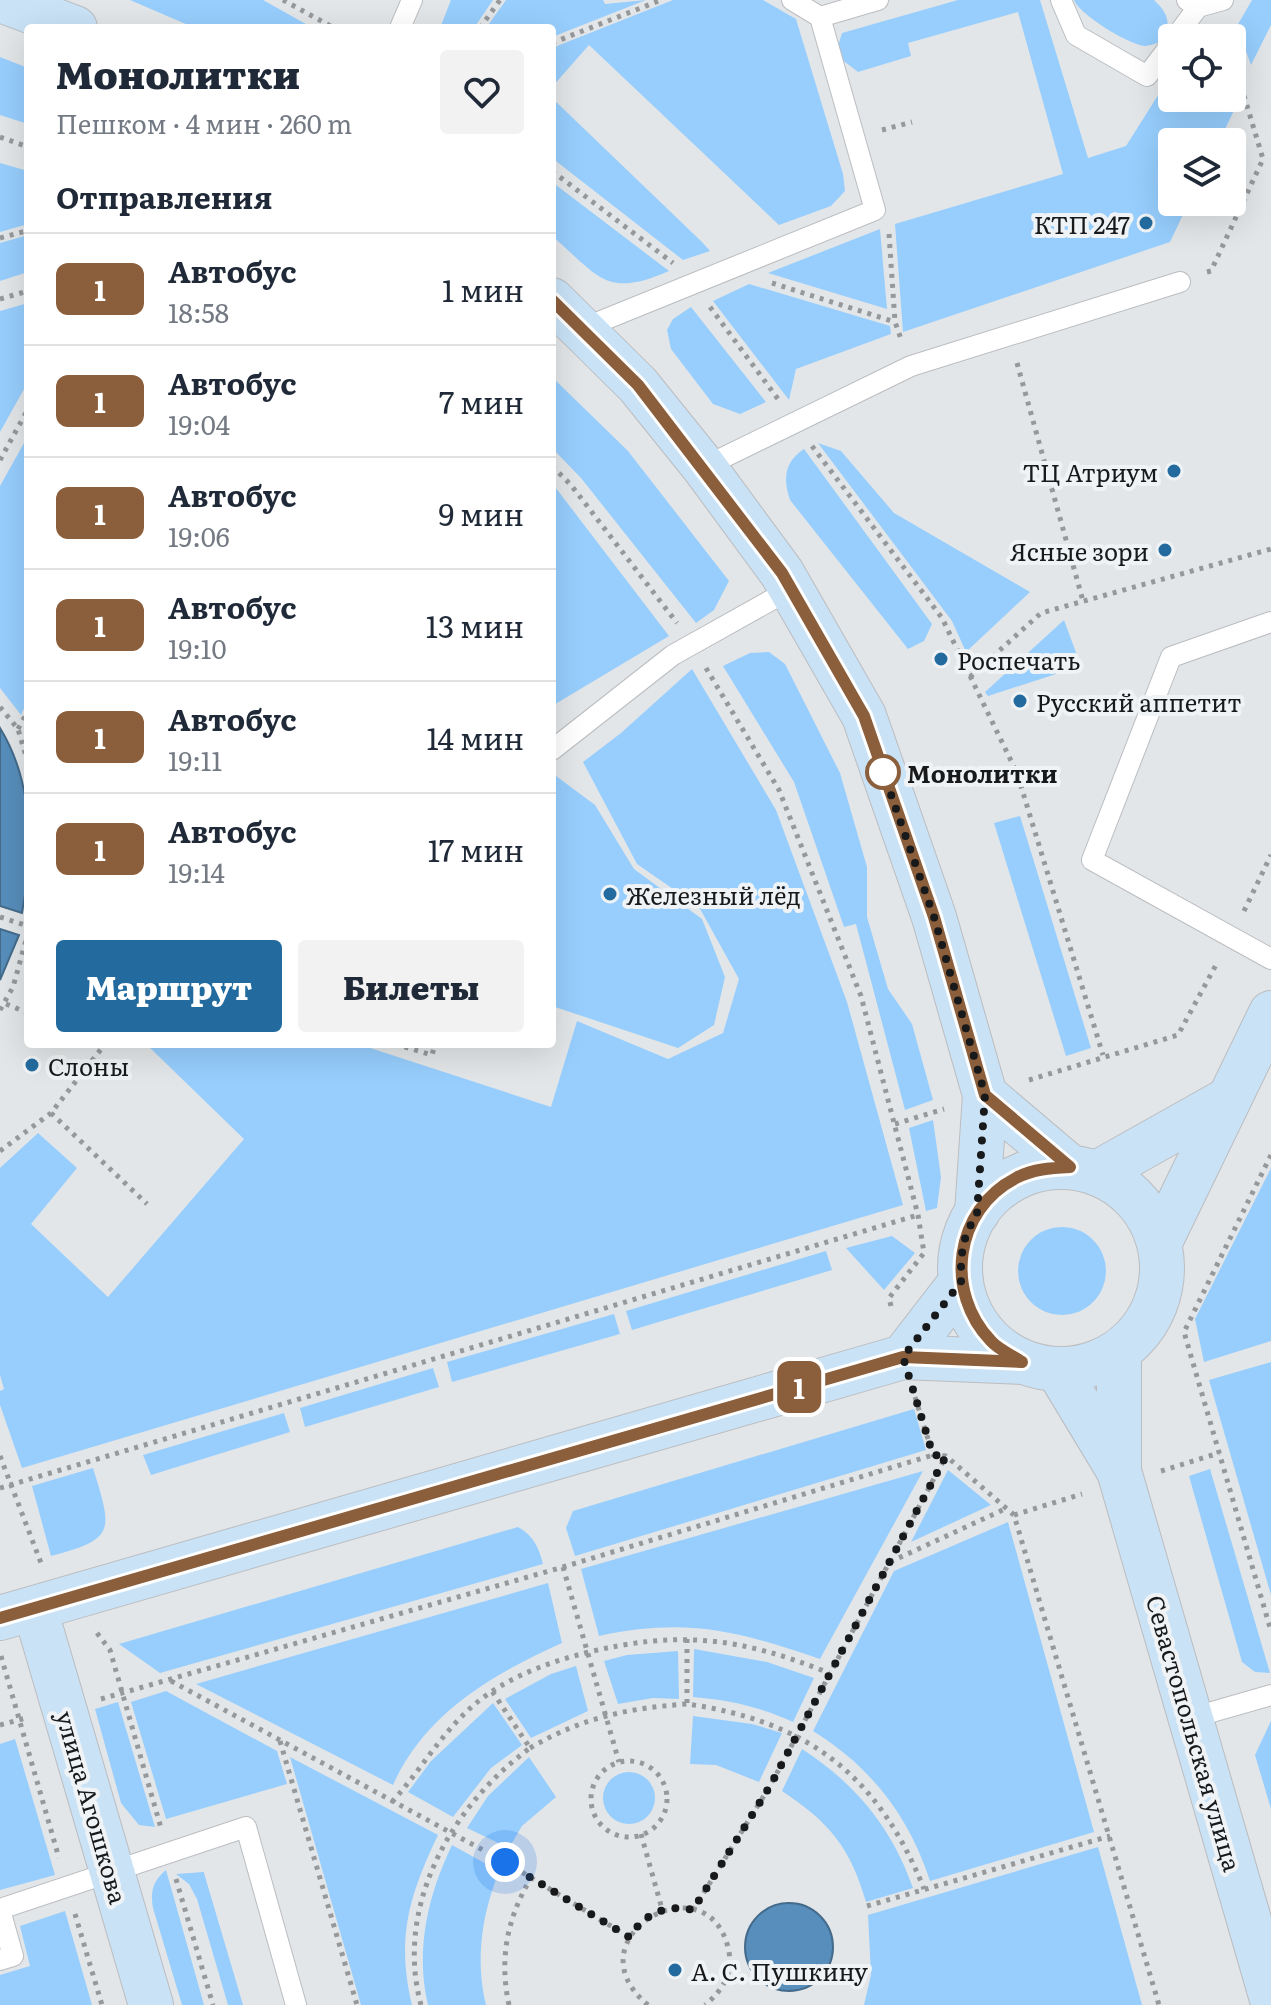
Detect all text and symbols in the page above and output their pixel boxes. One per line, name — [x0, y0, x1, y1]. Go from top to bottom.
map controls — [1158, 24, 1246, 216]
button: locate — [1158, 24, 1246, 112]
text: Монолитки — [56, 44, 300, 101]
button: heart — [440, 50, 524, 134]
text: Пешком · 4 мин · 260 m — [56, 103, 352, 142]
button: layers — [1158, 128, 1246, 216]
text: Отправления — [56, 174, 272, 218]
place label: КТП 247 — [1034, 206, 1130, 241]
marker: КТП 247 — [1137, 214, 1155, 232]
text: Автобус — [168, 248, 297, 292]
text: 1 мин — [442, 267, 524, 311]
text: 1 — [94, 268, 106, 310]
text: 18:58 — [168, 292, 229, 331]
text: Автобус — [168, 360, 297, 404]
text: 7 мин — [439, 379, 524, 423]
text: 1 — [94, 380, 106, 422]
text: 19:04 — [168, 404, 230, 443]
place label: ТЦ Атриум — [1022, 454, 1158, 489]
marker: ТЦ Атриум — [1165, 462, 1183, 480]
text: Автобус — [168, 472, 297, 516]
text: 9 мин — [438, 491, 524, 535]
text: 1 — [94, 492, 106, 534]
text: 19:06 — [168, 516, 230, 555]
place label: Ясные зори — [1010, 533, 1149, 568]
marker: Ясные зори — [1156, 541, 1174, 559]
text: Автобус — [168, 584, 297, 628]
text: 13 мин — [426, 603, 524, 647]
text: 1 — [94, 604, 106, 646]
text: 19:10 — [168, 628, 226, 667]
place label: Роспечать — [957, 642, 1080, 677]
marker: Роспечать — [932, 650, 950, 668]
place label: Русский аппетит — [1036, 684, 1241, 719]
marker: Русский аппетит — [1011, 692, 1029, 710]
text: Автобус — [168, 696, 297, 740]
text: 14 мин — [427, 715, 524, 759]
text: 1 — [94, 716, 106, 758]
text: 19:11 — [168, 740, 222, 779]
marker: Монолитки — [866, 755, 900, 789]
place label: Монолитки — [907, 755, 1057, 790]
text: Автобус — [168, 808, 297, 852]
text: 17 мин — [428, 827, 524, 871]
text: 1 — [94, 828, 106, 870]
text: 19:14 — [168, 852, 225, 891]
place label: Железный лёд — [626, 877, 801, 912]
marker: Железный лёд — [601, 885, 619, 903]
button: Маршрут — [56, 940, 282, 1032]
button: Билеты — [298, 940, 524, 1032]
place label: Слоны — [48, 1048, 129, 1083]
marker: Слоны — [23, 1056, 41, 1074]
line badge: 1 — [773, 1361, 825, 1413]
text: 1 — [793, 1366, 805, 1408]
street label: Севастопольская улица — [1139, 1591, 1251, 1875]
street label: улица Агошкова — [49, 1706, 137, 1908]
your location — [485, 1842, 525, 1882]
place label: А. С. Пушкину — [691, 1953, 868, 1988]
marker: А. С. Пушкину — [666, 1961, 684, 1979]

